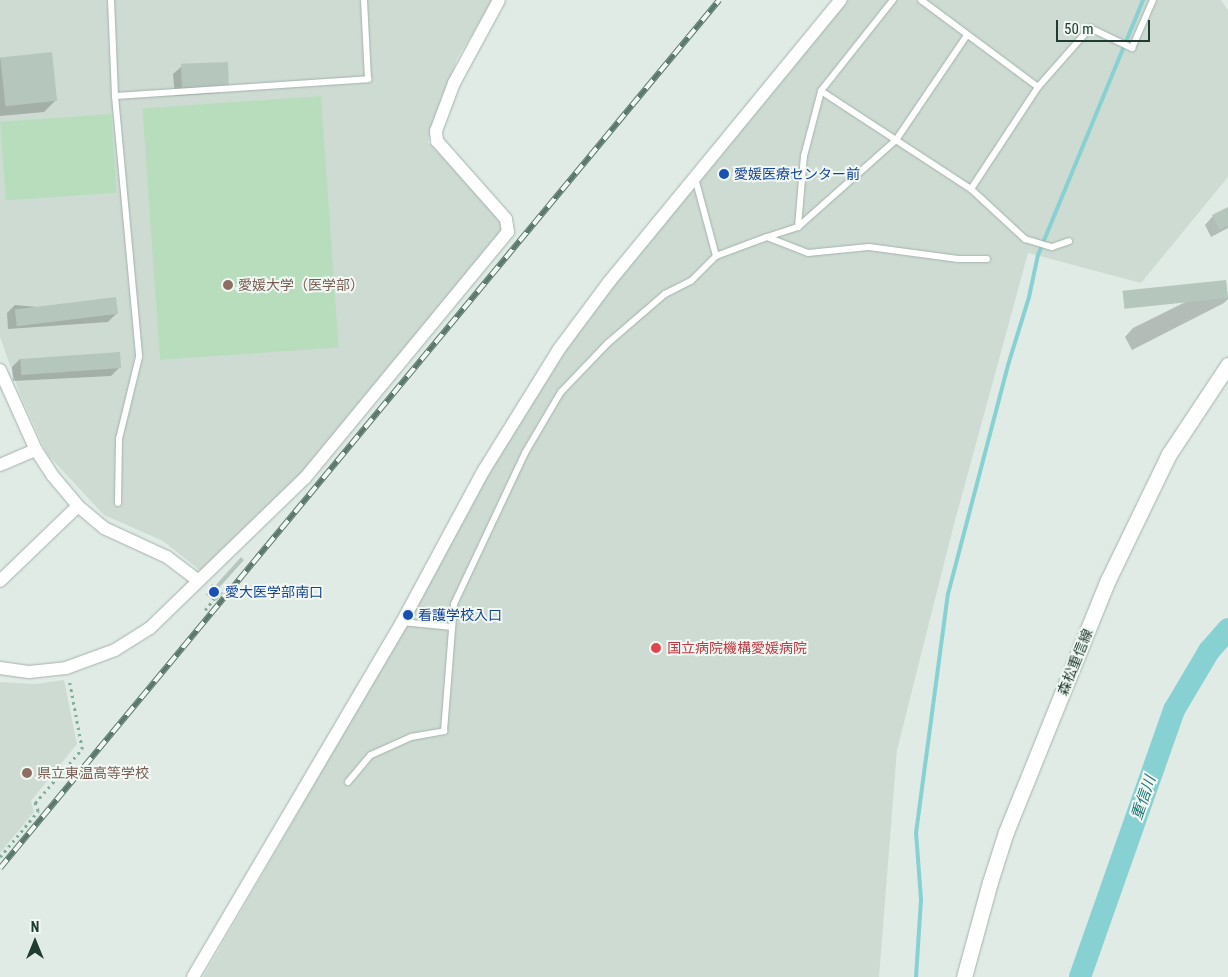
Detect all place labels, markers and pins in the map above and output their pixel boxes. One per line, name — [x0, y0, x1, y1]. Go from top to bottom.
place label: 愛媛医療センター前 — [734, 166, 860, 182]
marker: 愛媛医療センター前 — [718, 168, 730, 180]
place label: 愛媛大学（医学部） — [238, 277, 364, 293]
marker: 愛媛大学（医学部） — [222, 279, 234, 291]
place label: 愛大医学部南口 — [225, 584, 323, 600]
marker: 愛大医学部南口 — [207, 585, 221, 599]
place label: 看護学校入口 — [418, 607, 502, 623]
marker: 看護学校入口 — [402, 609, 414, 621]
place label: 国立病院機構愛媛病院 — [667, 640, 807, 656]
marker: 国立病院機構愛媛病院 — [649, 641, 663, 655]
place label: 県立東温高等学校 — [37, 765, 149, 781]
marker: 県立東温高等学校 — [21, 767, 33, 779]

